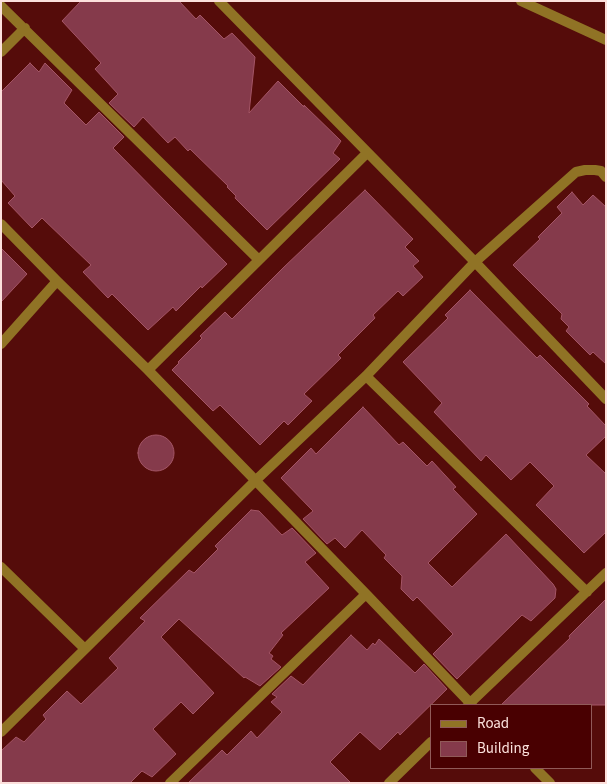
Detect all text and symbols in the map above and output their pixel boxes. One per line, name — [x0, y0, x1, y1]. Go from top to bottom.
legend — [430, 704, 592, 769]
text: Road — [477, 713, 509, 734]
text: Building — [477, 738, 529, 759]

